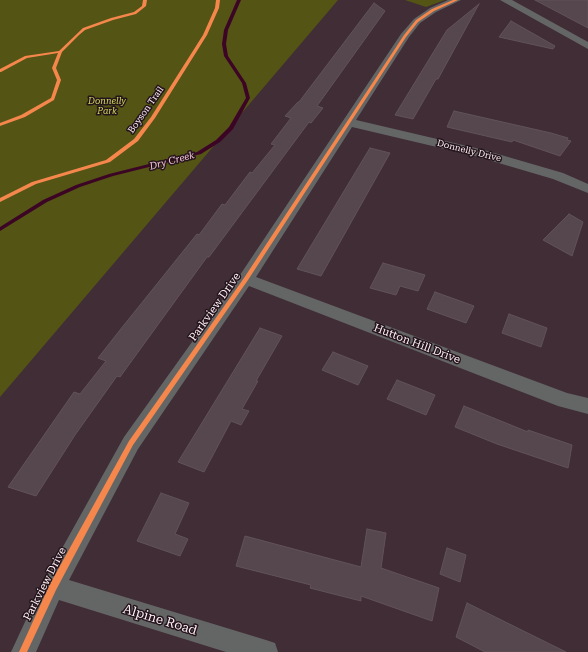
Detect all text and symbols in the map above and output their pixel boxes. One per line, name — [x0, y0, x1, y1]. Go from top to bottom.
street label: Boyson Trail — [126, 85, 166, 135]
park label: Donnelly Park — [88, 96, 126, 117]
street label: Donnelly Drive — [436, 138, 502, 164]
water label: Dry Creek — [148, 149, 196, 173]
street label: Parkview Drive — [186, 270, 244, 344]
street label: Hutton Hill Drive — [372, 321, 462, 367]
street label: Parkview Drive — [21, 545, 69, 623]
street label: Alpine Road — [121, 601, 199, 639]

